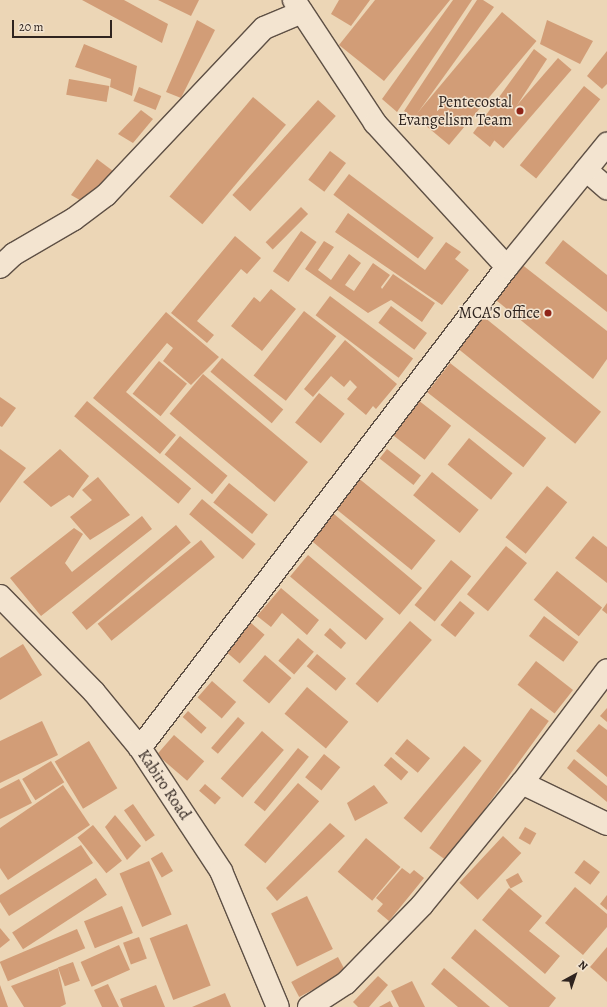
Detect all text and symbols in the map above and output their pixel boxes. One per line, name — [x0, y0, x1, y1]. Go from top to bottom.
scale bar — [14, 12, 114, 38]
text: 20 m — [19, 19, 43, 35]
place label: Pentecostal Evangelism Team — [398, 92, 512, 130]
marker: Pentecostal Evangelism Team — [515, 106, 525, 116]
place label: MCA'S office — [459, 303, 540, 323]
marker: MCA'S office — [543, 308, 553, 318]
street label: Kabiro Road — [134, 746, 194, 824]
north arrow — [555, 955, 595, 995]
text: N — [575, 957, 591, 974]

